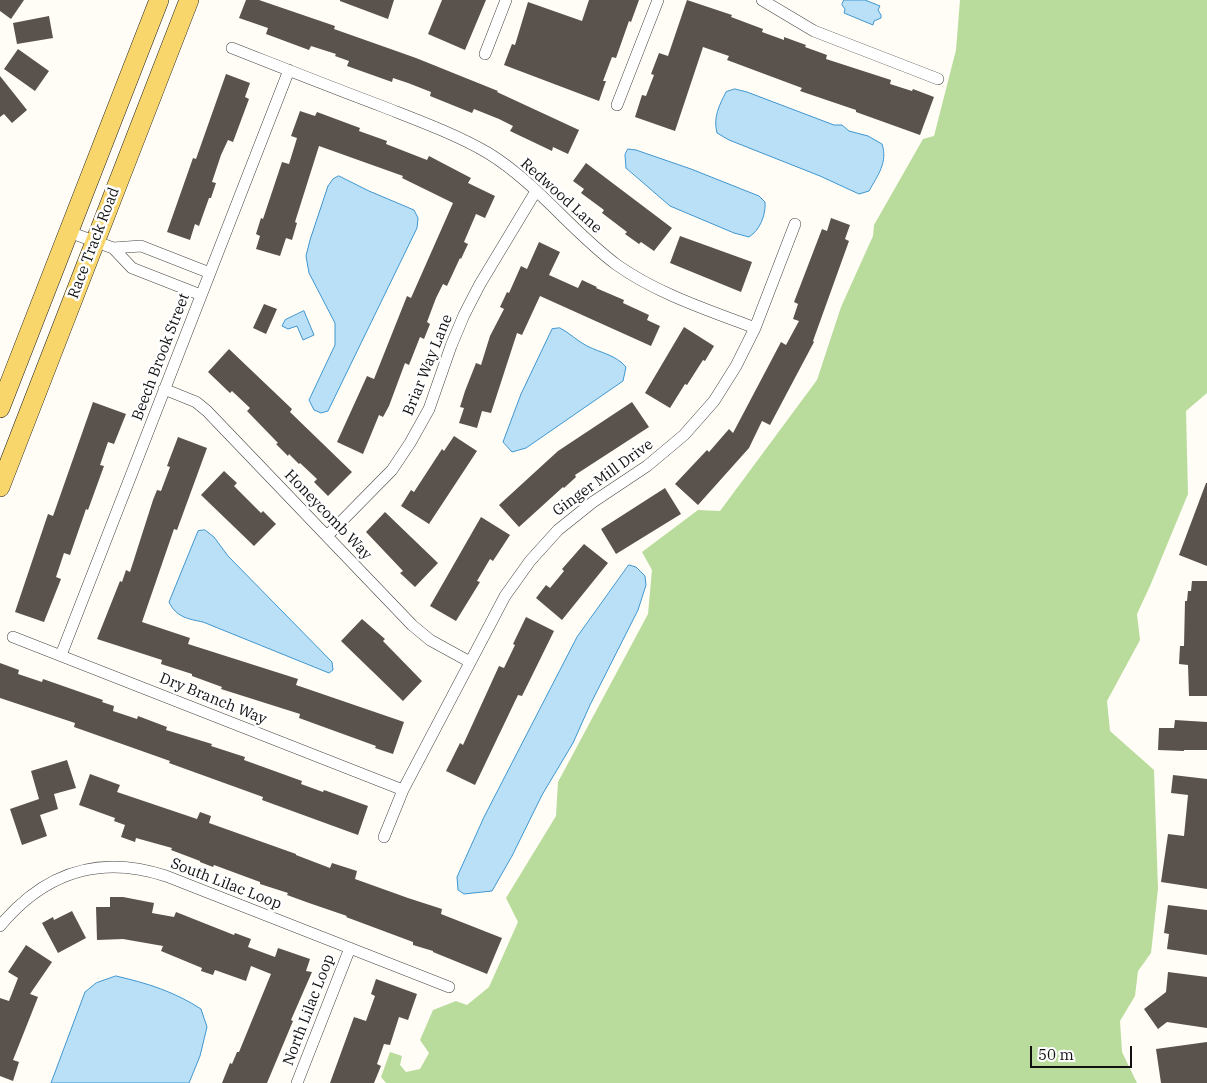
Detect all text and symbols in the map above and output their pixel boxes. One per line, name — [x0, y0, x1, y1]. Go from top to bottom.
street label: Redwood Lane — [517, 155, 605, 237]
street label: Race Track Road — [65, 185, 123, 301]
street label: Beech Brook Street — [128, 291, 194, 423]
street label: Briar Way Lane — [399, 312, 457, 418]
street label: Ginger Mill Drive — [549, 436, 657, 520]
street label: Honeycomb Way — [280, 466, 376, 564]
street label: Dry Branch Way — [157, 669, 269, 729]
street label: South Lilac Loop — [168, 855, 284, 913]
street label: North Lilac Loop — [280, 952, 338, 1068]
scale bar — [1032, 1036, 1134, 1068]
text: 50 m — [1038, 1045, 1074, 1064]

